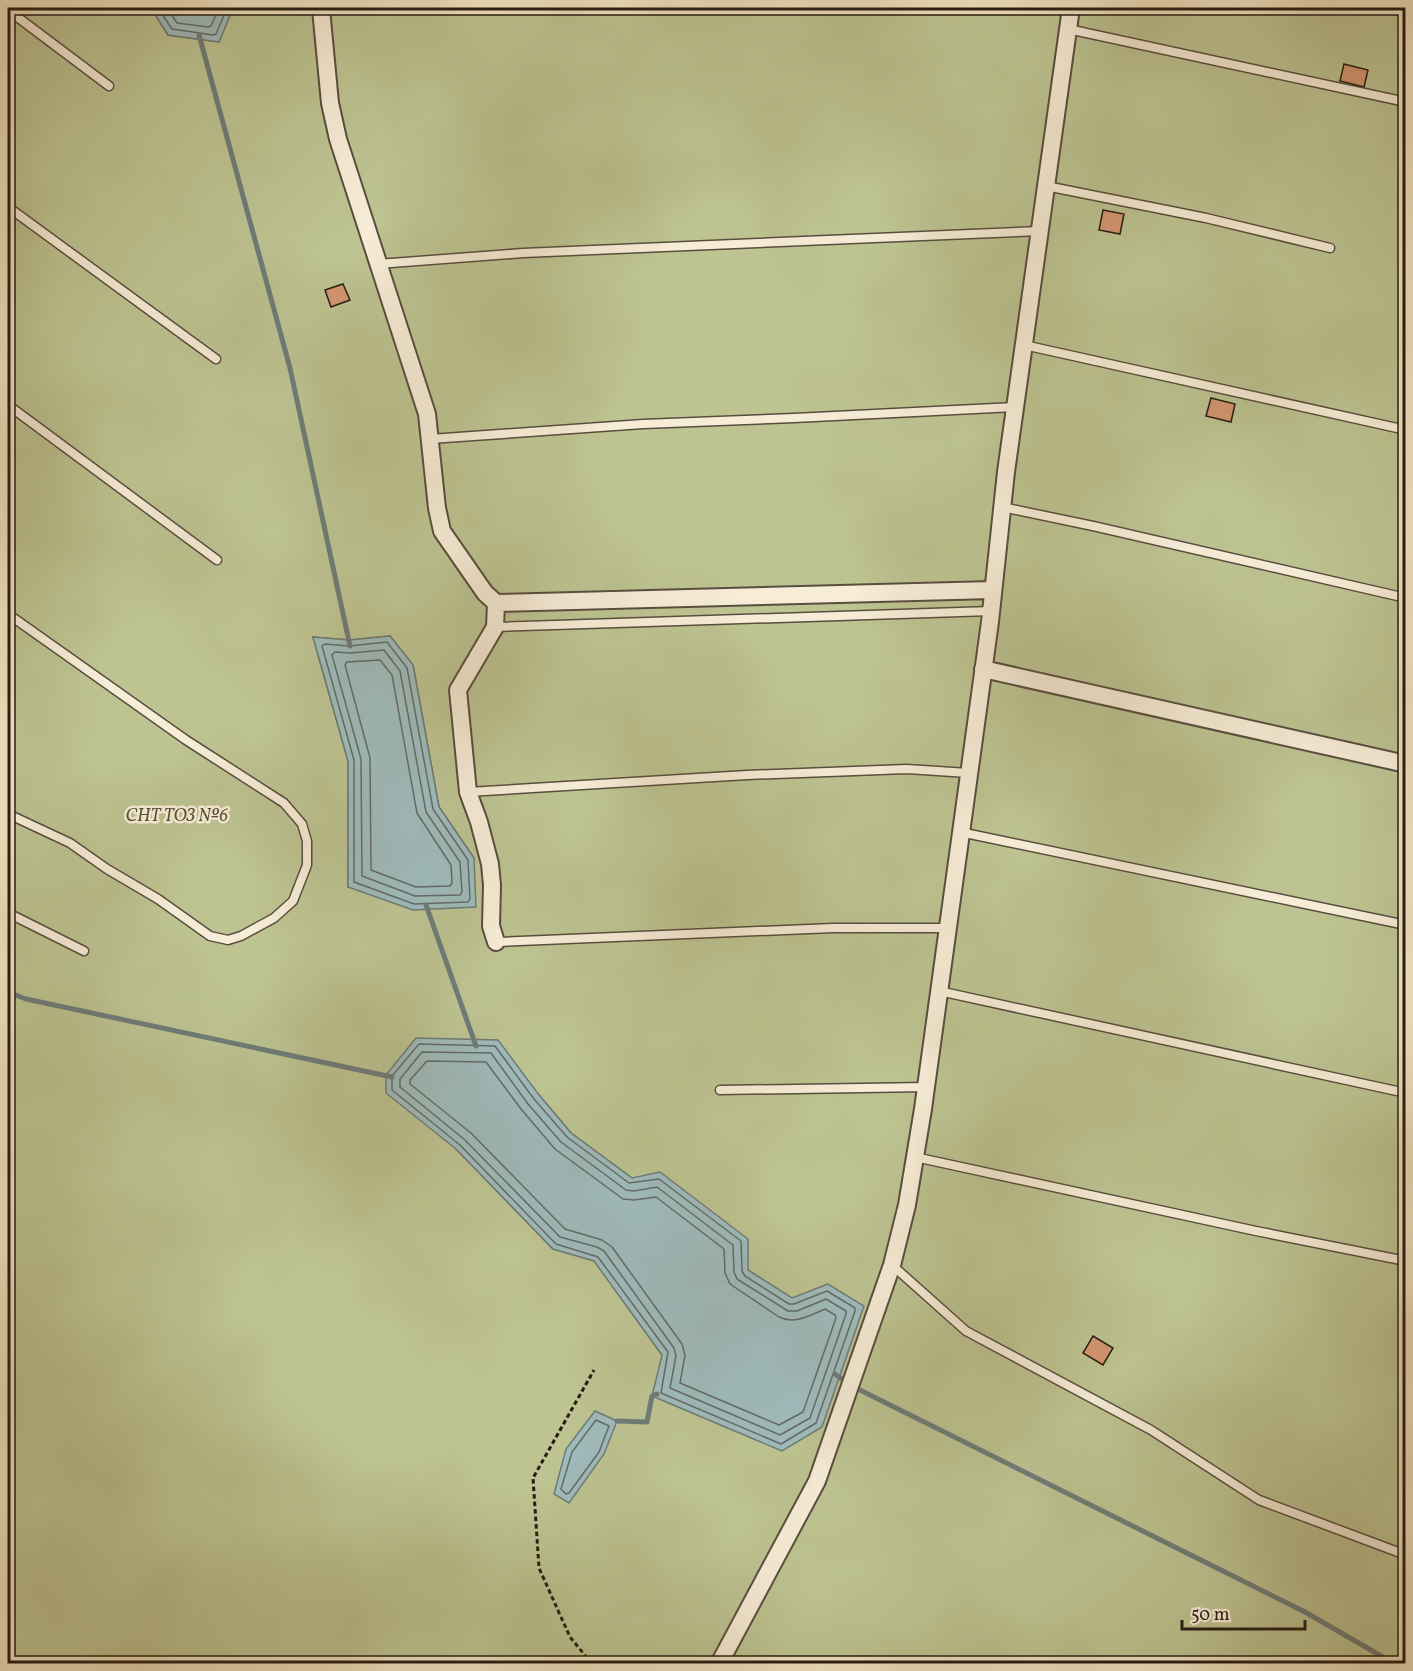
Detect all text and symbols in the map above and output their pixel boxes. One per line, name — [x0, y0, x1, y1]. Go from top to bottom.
park label: СНТ ТОЗ №6 — [126, 804, 229, 829]
scale bar — [1182, 1593, 1305, 1631]
text: 50 m — [1191, 1603, 1230, 1628]

